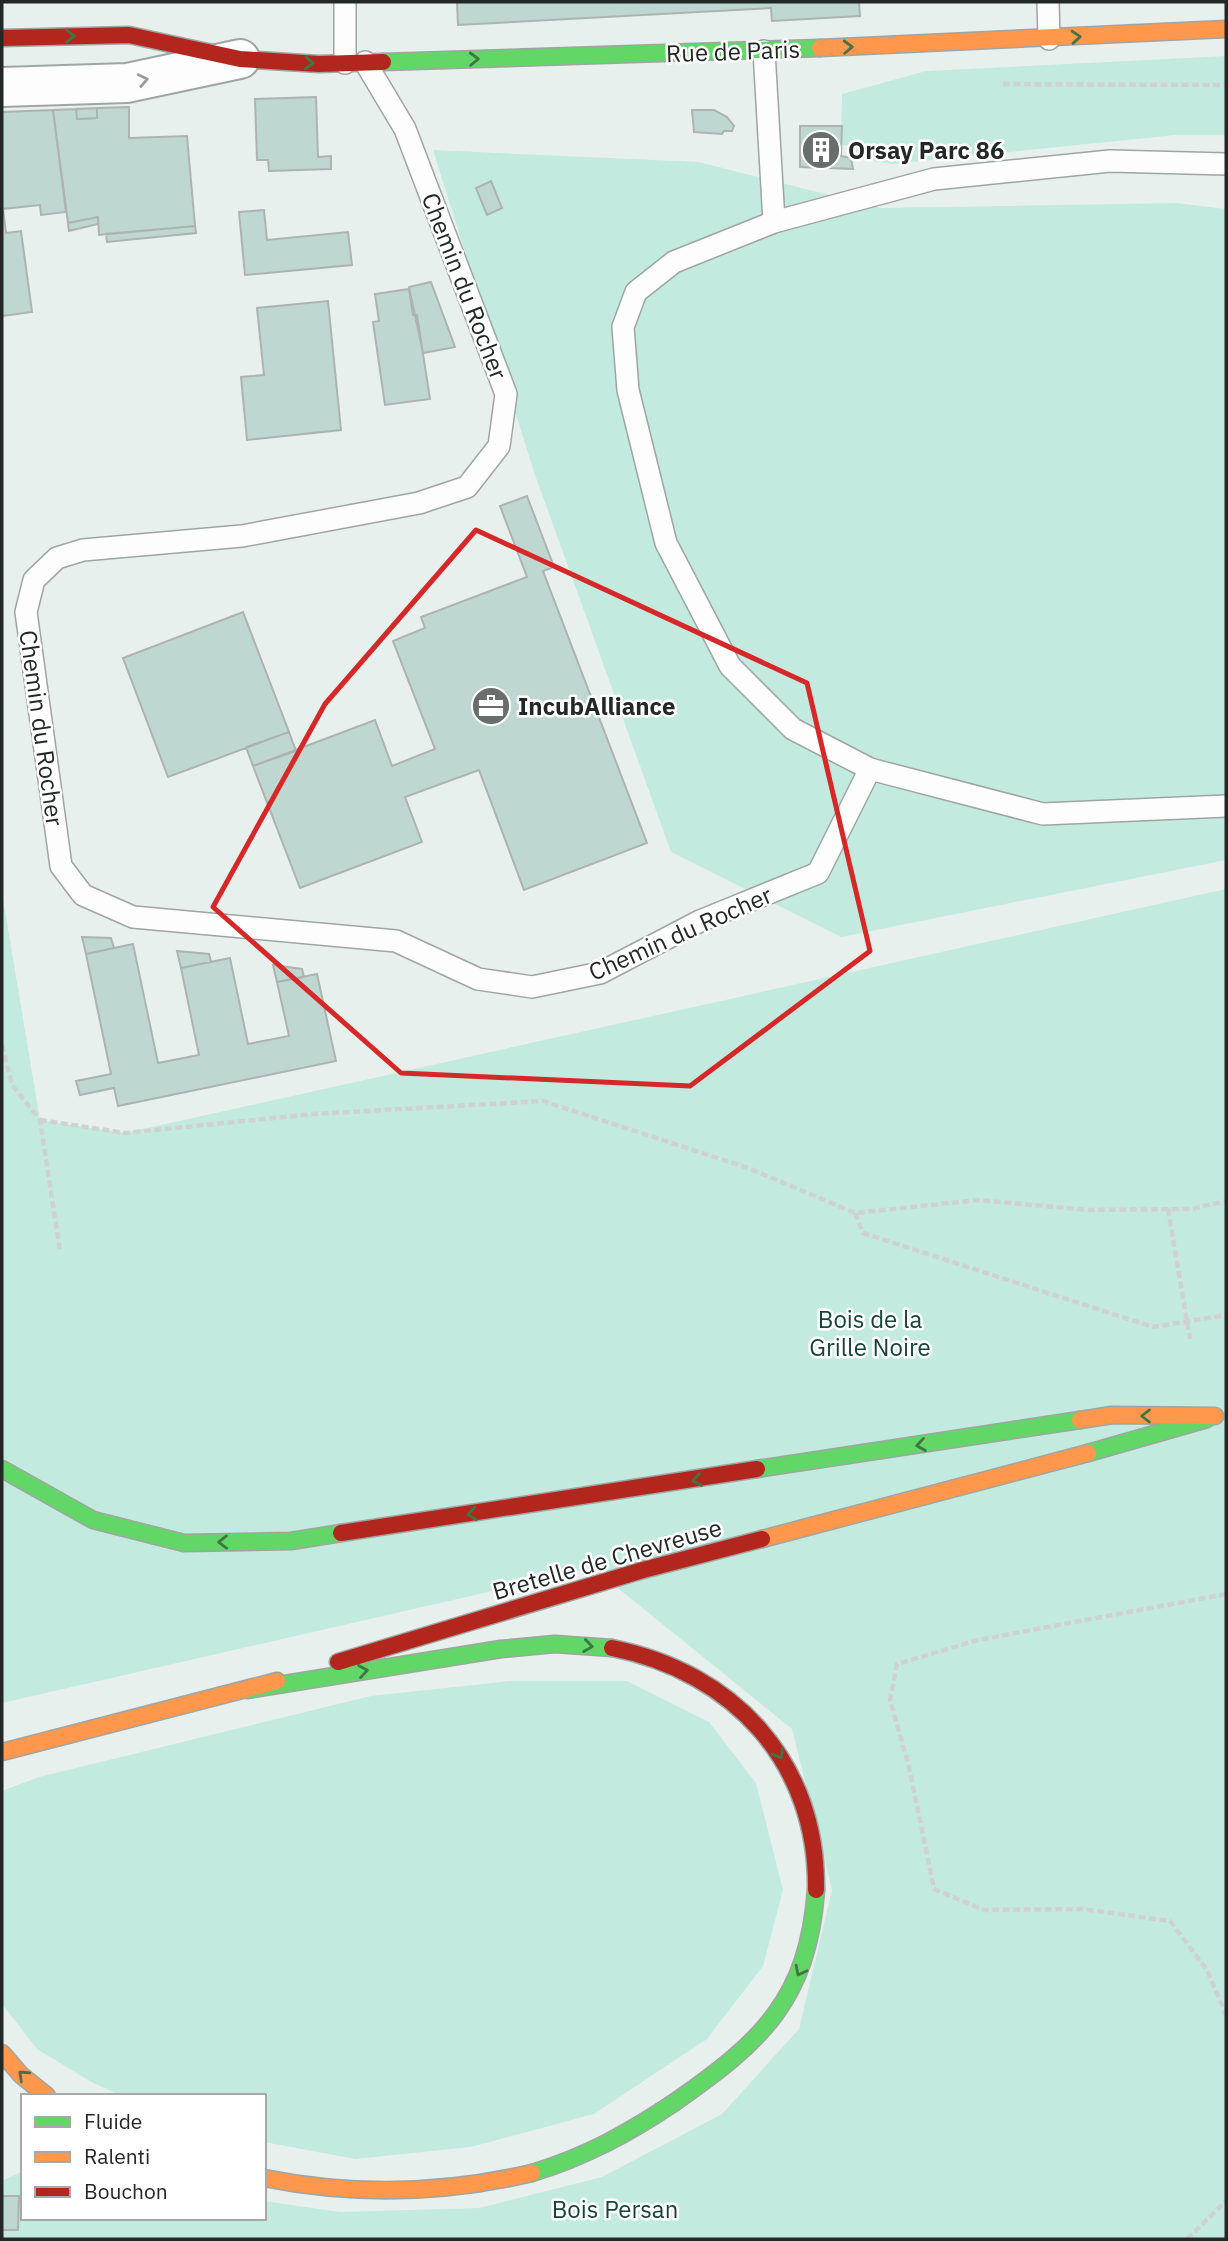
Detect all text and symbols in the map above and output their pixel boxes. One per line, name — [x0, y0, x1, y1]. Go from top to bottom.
one-way arrow — [65, 28, 76, 44]
one-way arrow — [1070, 30, 1081, 45]
street label: Rue de Paris — [665, 33, 801, 69]
one-way arrow — [843, 40, 854, 55]
one-way arrow — [469, 51, 480, 67]
one-way arrow — [303, 55, 314, 70]
one-way arrow — [137, 73, 149, 88]
building icon: Orsay Parc 86 — [800, 129, 842, 171]
place label: Orsay Parc 86 — [848, 134, 1004, 166]
street label: Chemin du Rocher — [415, 188, 515, 384]
street label: Chemin du Rocher — [12, 628, 72, 828]
office icon: IncubAlliance — [470, 685, 512, 727]
place label: IncubAlliance — [518, 690, 675, 722]
street label: Chemin du Rocher — [583, 878, 777, 988]
park label: Bois de la Grille Noire — [809, 1303, 931, 1363]
one-way arrow — [1141, 1408, 1151, 1424]
one-way arrow — [915, 1437, 927, 1452]
one-way arrow — [691, 1473, 702, 1488]
one-way arrow — [466, 1506, 477, 1521]
street label: Bretelle de Chevreuse — [489, 1511, 725, 1607]
one-way arrow — [217, 1535, 228, 1550]
one-way arrow — [582, 1638, 594, 1653]
one-way arrow — [357, 1664, 369, 1679]
one-way arrow — [771, 1746, 784, 1759]
one-way arrow — [794, 1964, 808, 1976]
one-way arrow — [18, 2071, 31, 2084]
legend — [21, 2094, 266, 2220]
text: Fluide — [84, 2107, 142, 2135]
text: Ralenti — [84, 2142, 150, 2170]
text: Bouchon — [84, 2177, 168, 2205]
park label: Bois Persan — [552, 2193, 678, 2225]

